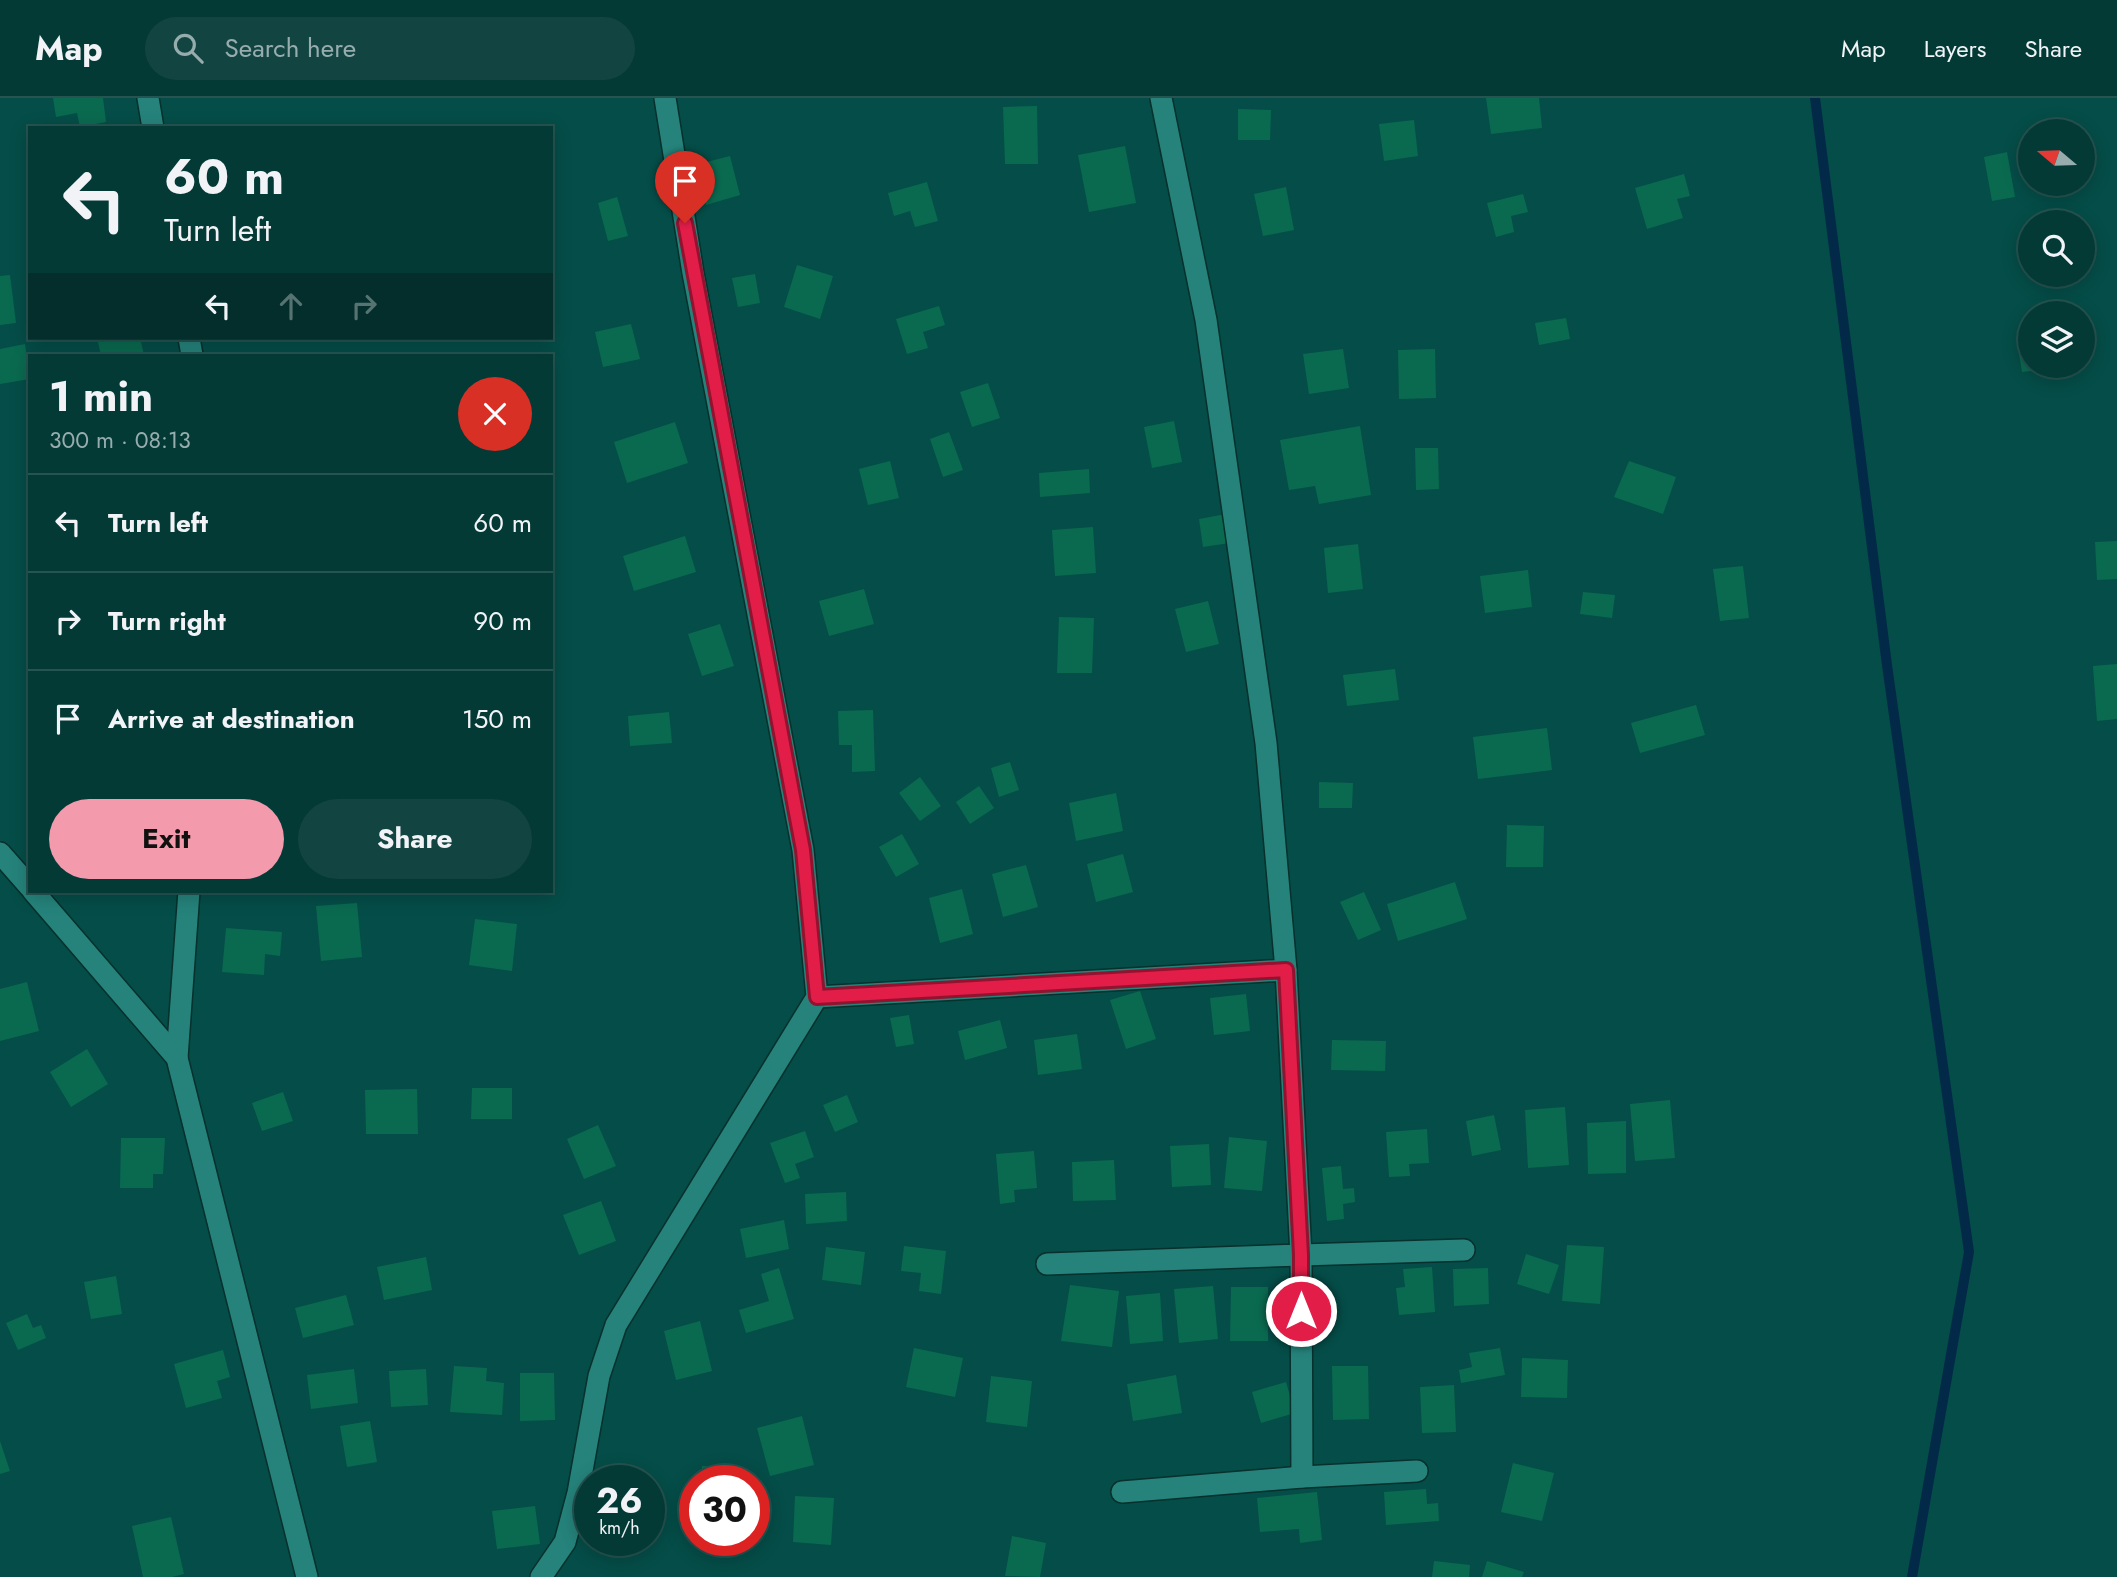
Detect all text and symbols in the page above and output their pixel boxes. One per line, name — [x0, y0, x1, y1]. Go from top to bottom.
search box — [145, 17, 635, 80]
text: Map — [35, 25, 103, 72]
icon: search — [169, 29, 207, 67]
text: Search here — [225, 29, 356, 67]
text: Map — [1841, 31, 1886, 66]
text: Layers — [1924, 31, 1986, 66]
text: Share — [2024, 31, 2082, 66]
north arrow — [2018, 119, 2095, 196]
map controls — [2018, 119, 2095, 378]
text: 60 m — [164, 142, 284, 212]
pin — [655, 151, 715, 223]
icon: left — [49, 154, 140, 245]
icon: arrive — [666, 162, 704, 200]
text: Turn left — [164, 207, 271, 253]
button: search — [2018, 210, 2095, 287]
icon: left — [199, 287, 237, 325]
icon: ahead — [272, 287, 310, 325]
icon: right — [345, 287, 383, 325]
button: layers — [2018, 301, 2095, 378]
text: 1 min — [49, 366, 153, 427]
button: close — [458, 377, 532, 451]
text: 300 m · 08:13 — [49, 423, 191, 457]
icon: left — [49, 504, 87, 542]
text: Turn left — [108, 504, 208, 542]
text: 60 m — [473, 504, 532, 542]
icon: right — [49, 602, 87, 640]
text: Turn right — [108, 602, 226, 640]
text: 90 m — [473, 602, 532, 640]
icon: arrive — [49, 700, 87, 738]
text: Arrive at destination — [108, 700, 355, 738]
text: 150 m — [462, 700, 532, 738]
button: Exit — [49, 799, 284, 879]
button: Share — [298, 799, 532, 879]
position arrow — [1264, 1274, 1338, 1348]
speed limit sign: 30 — [679, 1465, 770, 1556]
text: 26 — [596, 1476, 643, 1526]
text: km/h — [599, 1515, 640, 1541]

